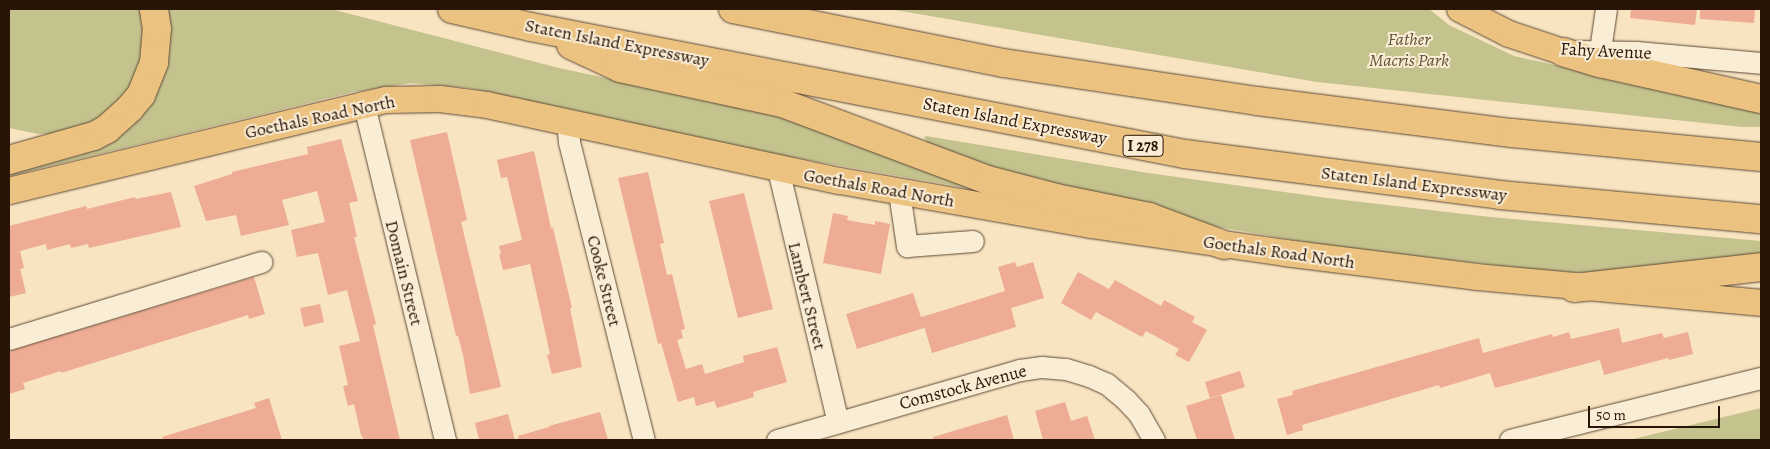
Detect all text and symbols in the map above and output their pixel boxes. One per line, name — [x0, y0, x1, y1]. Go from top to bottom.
street label: Staten Island Expressway — [523, 15, 711, 71]
park label: Father Macris Park — [1369, 29, 1449, 72]
street label: Fahy Avenue — [1560, 38, 1652, 64]
street label: Goethals Road North — [243, 91, 397, 143]
street label: Staten Island Expressway — [921, 93, 1109, 149]
road number: I 278 — [1122, 132, 1164, 160]
street label: Staten Island Expressway — [1320, 162, 1508, 206]
street label: Goethals Road North — [802, 164, 956, 212]
street label: Domain Street — [380, 218, 428, 328]
street label: Goethals Road North — [1202, 231, 1356, 273]
street label: Cooke Street — [582, 233, 626, 329]
street label: Lambert Street — [783, 240, 831, 352]
street label: Comstock Avenue — [897, 360, 1029, 414]
scale bar — [1590, 396, 1722, 428]
text: 50 m — [1596, 405, 1626, 425]

